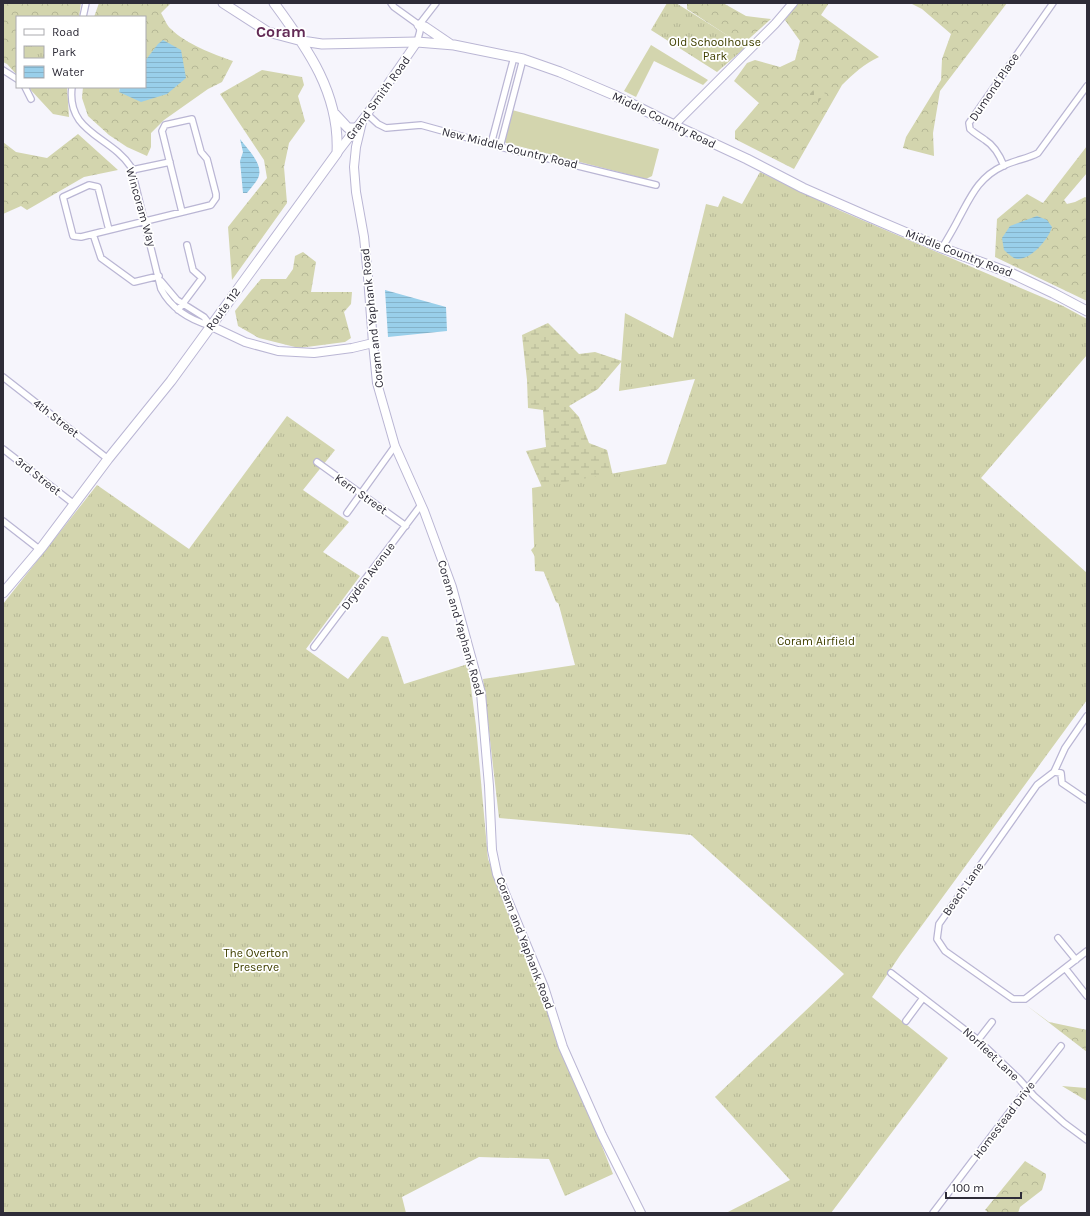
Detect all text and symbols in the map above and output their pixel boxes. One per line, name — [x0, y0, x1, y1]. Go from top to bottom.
legend — [16, 16, 146, 88]
district label: Coram — [256, 22, 306, 41]
text: Road — [52, 25, 80, 39]
park label: Old Schoolhouse Park — [669, 35, 761, 63]
text: Park — [52, 45, 77, 59]
street label: Dumond Place — [966, 50, 1022, 124]
street label: Grand Smith Road — [343, 53, 413, 143]
text: Water — [52, 65, 85, 79]
street label: Middle Country Road — [610, 89, 718, 151]
street label: New Middle Country Road — [441, 124, 579, 172]
street label: Wincoram Way — [123, 166, 159, 249]
street label: Middle Country Road — [903, 226, 1015, 280]
street label: Coram and Yaphank Road — [358, 247, 386, 389]
street label: Route 112 — [203, 285, 243, 333]
street label: 4th Street — [30, 396, 82, 441]
street label: 3rd Street — [12, 454, 64, 499]
street label: Kern Street — [332, 471, 390, 517]
street label: Dryden Avenue — [338, 540, 398, 612]
street label: Coram and Yaphank Road — [435, 559, 487, 697]
park label: Coram Airfield — [777, 634, 855, 648]
street label: Beach Lane — [939, 860, 987, 918]
street label: Coram and Yaphank Road — [493, 875, 557, 1011]
park label: The Overton Preserve — [224, 946, 288, 974]
street label: Norfleet Lane — [960, 1024, 1022, 1084]
street label: Homestead Drive — [970, 1078, 1038, 1162]
scale bar — [946, 1174, 1021, 1200]
text: 100 m — [952, 1181, 984, 1195]

